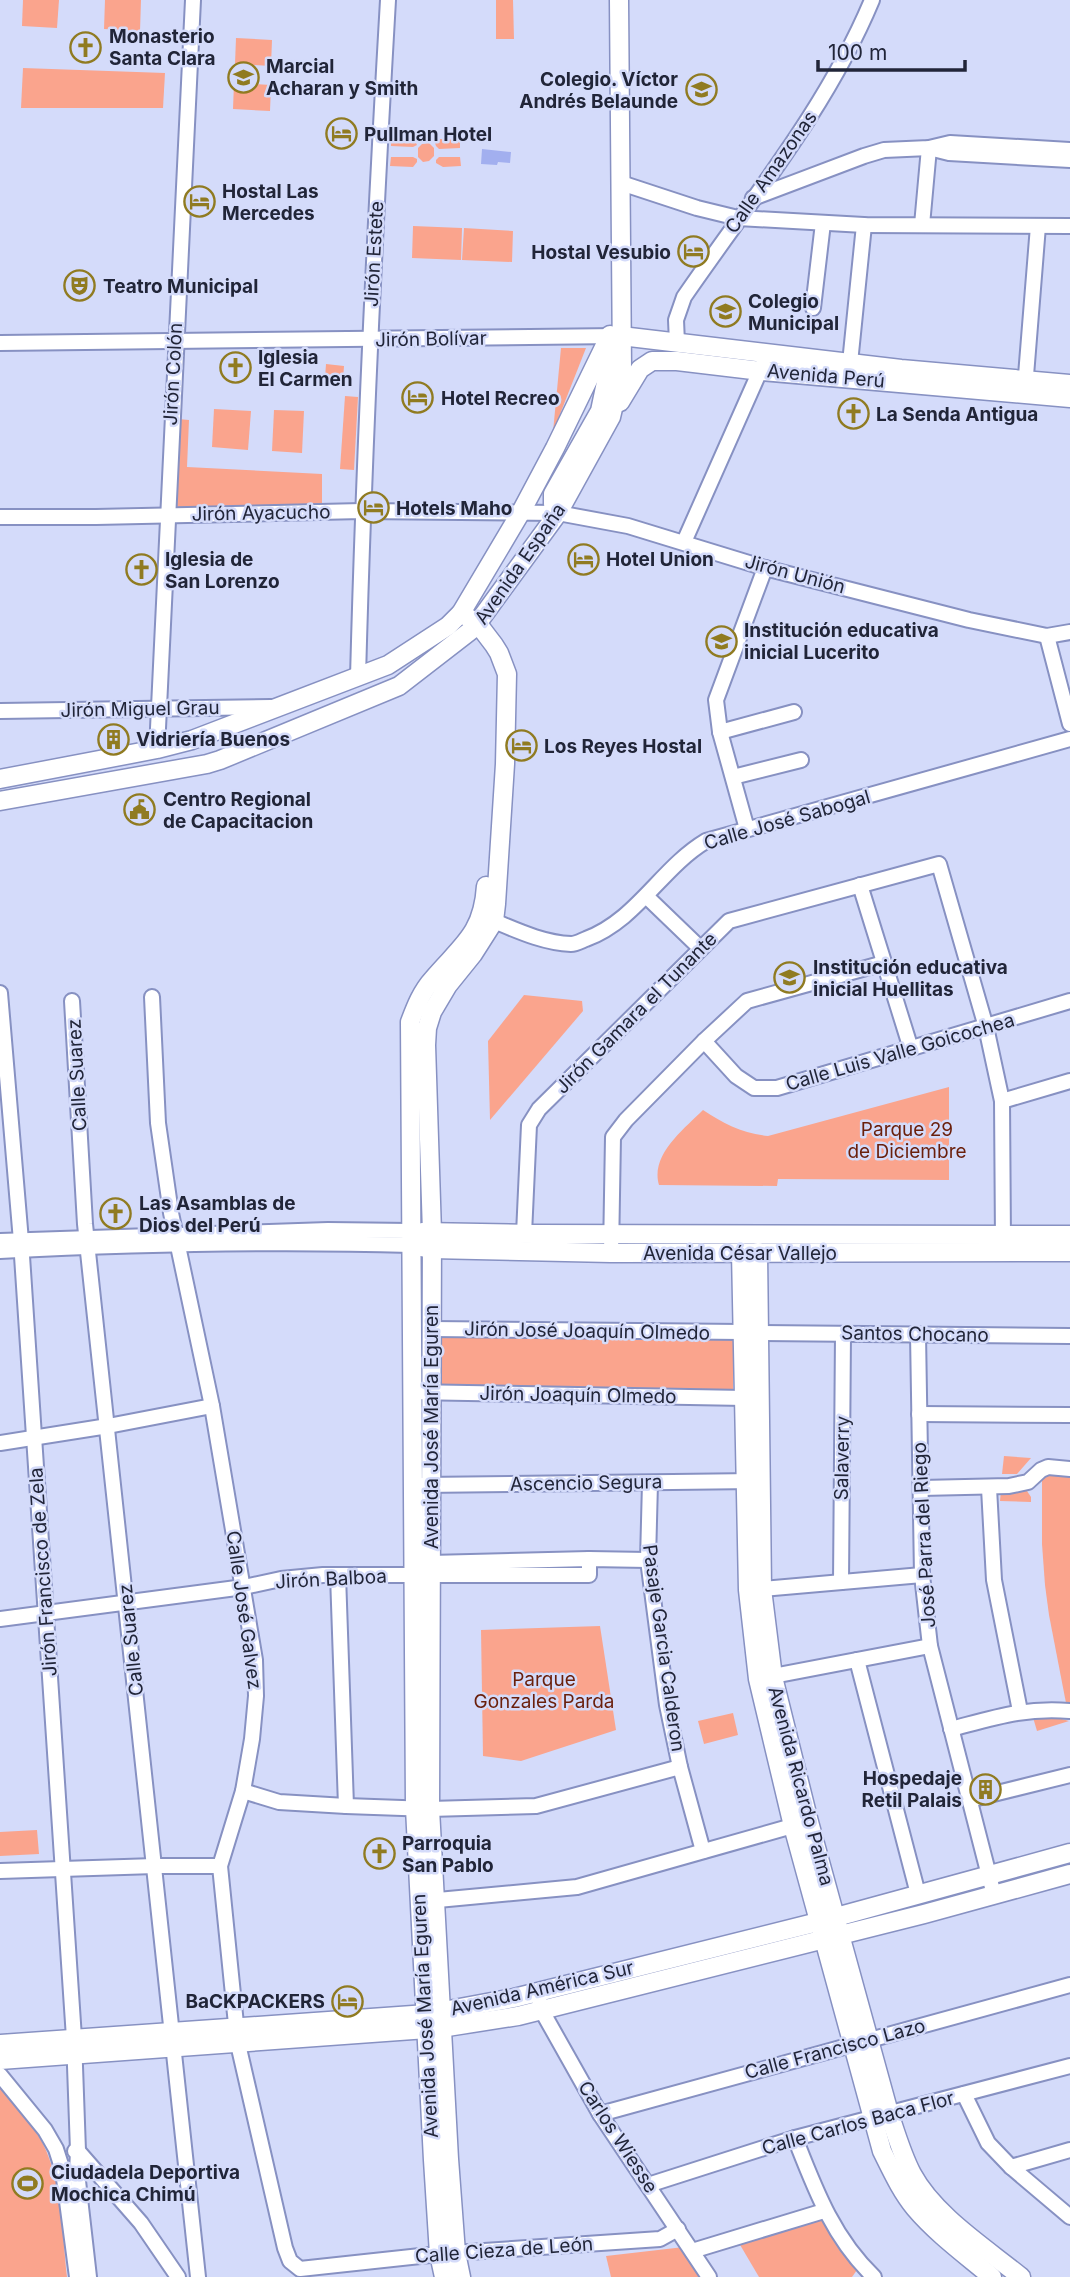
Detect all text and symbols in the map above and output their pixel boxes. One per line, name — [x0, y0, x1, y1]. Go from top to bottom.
place label: Monasterio Santa Clara — [109, 25, 216, 70]
scale bar — [818, 28, 965, 72]
church icon: Monasterio Santa Clara — [69, 30, 103, 64]
text: 100 m — [828, 40, 887, 65]
place label: Marcial Acharan y Smith — [266, 55, 418, 100]
school or university icon: Marcial Acharan y Smith — [226, 60, 260, 94]
place label: Colegio. Víctor Andrés Belaunde — [519, 68, 678, 113]
school or university icon: Colegio. Víctor Andrés Belaunde — [684, 73, 718, 107]
street label: Calle Amazonas — [720, 106, 822, 238]
hotel icon: Pullman Hotel — [324, 117, 358, 151]
place label: Pullman Hotel — [364, 123, 492, 146]
place label: Hostal Las Mercedes — [222, 180, 319, 225]
hotel icon: Hostal Las Mercedes — [182, 185, 216, 219]
street label: Jirón Estete — [360, 201, 388, 307]
hotel icon: Hostal Vesubio — [677, 235, 711, 269]
place label: Hostal Vesubio — [531, 241, 671, 264]
theatre icon: Teatro Municipal — [63, 269, 97, 303]
place label: Teatro Municipal — [103, 275, 258, 298]
place label: Colegio Municipal — [748, 290, 839, 335]
school or university icon: Colegio Municipal — [708, 295, 742, 329]
street label: Jirón Colón — [159, 322, 187, 426]
street label: Jirón Bolívar — [375, 327, 487, 351]
place label: Iglesia El Carmen — [258, 346, 353, 391]
church icon: Iglesia El Carmen — [218, 351, 252, 385]
street label: Avenida Perú — [766, 359, 886, 393]
hotel icon: Hotel Recreo — [401, 381, 435, 415]
place label: Hotel Recreo — [441, 387, 560, 410]
church icon: La Senda Antigua — [836, 397, 870, 431]
place label: La Senda Antigua — [876, 403, 1038, 426]
hotel icon: Hotels Maho — [356, 491, 390, 525]
place label: Hotels Maho — [396, 497, 512, 520]
street label: Avenida España — [470, 499, 570, 629]
street label: Jirón Ayacucho — [191, 500, 331, 526]
hotel icon: Hotel Union — [566, 542, 600, 576]
place label: Iglesia de San Lorenzo — [165, 548, 280, 593]
place label: Hotel Union — [606, 548, 714, 571]
street label: Jirón Unión — [742, 550, 848, 598]
church icon: Iglesia de San Lorenzo — [125, 553, 159, 587]
place label: Institución educativa inicial Lucerito — [744, 619, 939, 664]
school or university icon: Institución educativa inicial Lucerito — [704, 624, 738, 658]
street label: Jirón Miguel Grau — [60, 696, 220, 722]
building icon: Vidriería Buenos — [96, 722, 130, 756]
place label: Vidriería Buenos — [136, 728, 290, 751]
hotel icon: Los Reyes Hostal — [504, 729, 538, 763]
place label: Los Reyes Hostal — [544, 735, 702, 758]
street label: Calle José Sabogal — [701, 785, 873, 855]
place label: Centro Regional de Capacitacion — [163, 788, 313, 833]
public building icon: Centro Regional de Capacitacion — [123, 793, 157, 827]
street label: Jirón Gamara el Tunante — [550, 927, 722, 1099]
place label: Institución educativa inicial Huellitas — [813, 956, 1008, 1001]
school or university icon: Institución educativa inicial Huellitas — [773, 961, 807, 995]
street label: Calle Luis Valle Goicochea — [783, 1008, 1017, 1096]
street label: Calle Suarez — [63, 1018, 91, 1132]
park label: Parque 29 de Diciembre — [847, 1118, 967, 1163]
place label: Las Asamblas de Dios del Perú — [139, 1192, 296, 1237]
church icon: Las Asamblas de Dios del Perú — [99, 1197, 133, 1231]
street label: Avenida César Vallejo — [643, 1242, 837, 1265]
street label: Avenida José María Eguren — [420, 1305, 443, 1549]
street label: Jirón José Joaquín Olmedo — [464, 1317, 710, 1345]
street label: Santos Chocano — [841, 1321, 989, 1347]
street label: Jirón Joaquín Olmedo — [479, 1382, 677, 1408]
street label: Salaverry — [830, 1415, 854, 1501]
street label: José Parra del Riego — [908, 1442, 940, 1628]
street label: Jirón Francisco de Zela — [24, 1467, 62, 1677]
street label: Ascencio Segura — [510, 1470, 662, 1496]
street label: Calle José Galvez — [221, 1529, 267, 1691]
street label: Pasaje Garcia Calderon — [638, 1543, 690, 1753]
street label: Jirón Balboa — [275, 1565, 387, 1593]
street label: Calle Suarez — [114, 1583, 148, 1697]
park label: Parque Gonzales Parda — [474, 1668, 614, 1713]
street label: Avenida Ricardo Palma — [763, 1684, 839, 1888]
place label: Hospedaje Retil Palais — [862, 1767, 962, 1812]
building icon: Hospedaje Retil Palais — [968, 1772, 1002, 1806]
place label: Parroquia San Pablo — [402, 1832, 494, 1877]
church icon: Parroquia San Pablo — [362, 1837, 396, 1871]
street label: Avenida José María Eguren — [407, 1893, 443, 2139]
street label: Avenida América Sur — [448, 1956, 636, 2020]
hotel icon: BaCKPACKERS — [331, 1984, 365, 2018]
place label: BaCKPACKERS — [185, 1990, 325, 2013]
street label: Calle Francisco Lazo — [742, 2014, 928, 2084]
street label: Carlos Wiesse — [573, 2077, 663, 2197]
street label: Calle Carlos Baca Flor — [759, 2086, 957, 2160]
place label: Ciudadela Deportiva Mochica Chimú — [51, 2161, 240, 2206]
sports icon: Ciudadela Deportiva Mochica Chimú — [11, 2166, 45, 2200]
street label: Calle Cieza de León — [414, 2232, 594, 2268]

